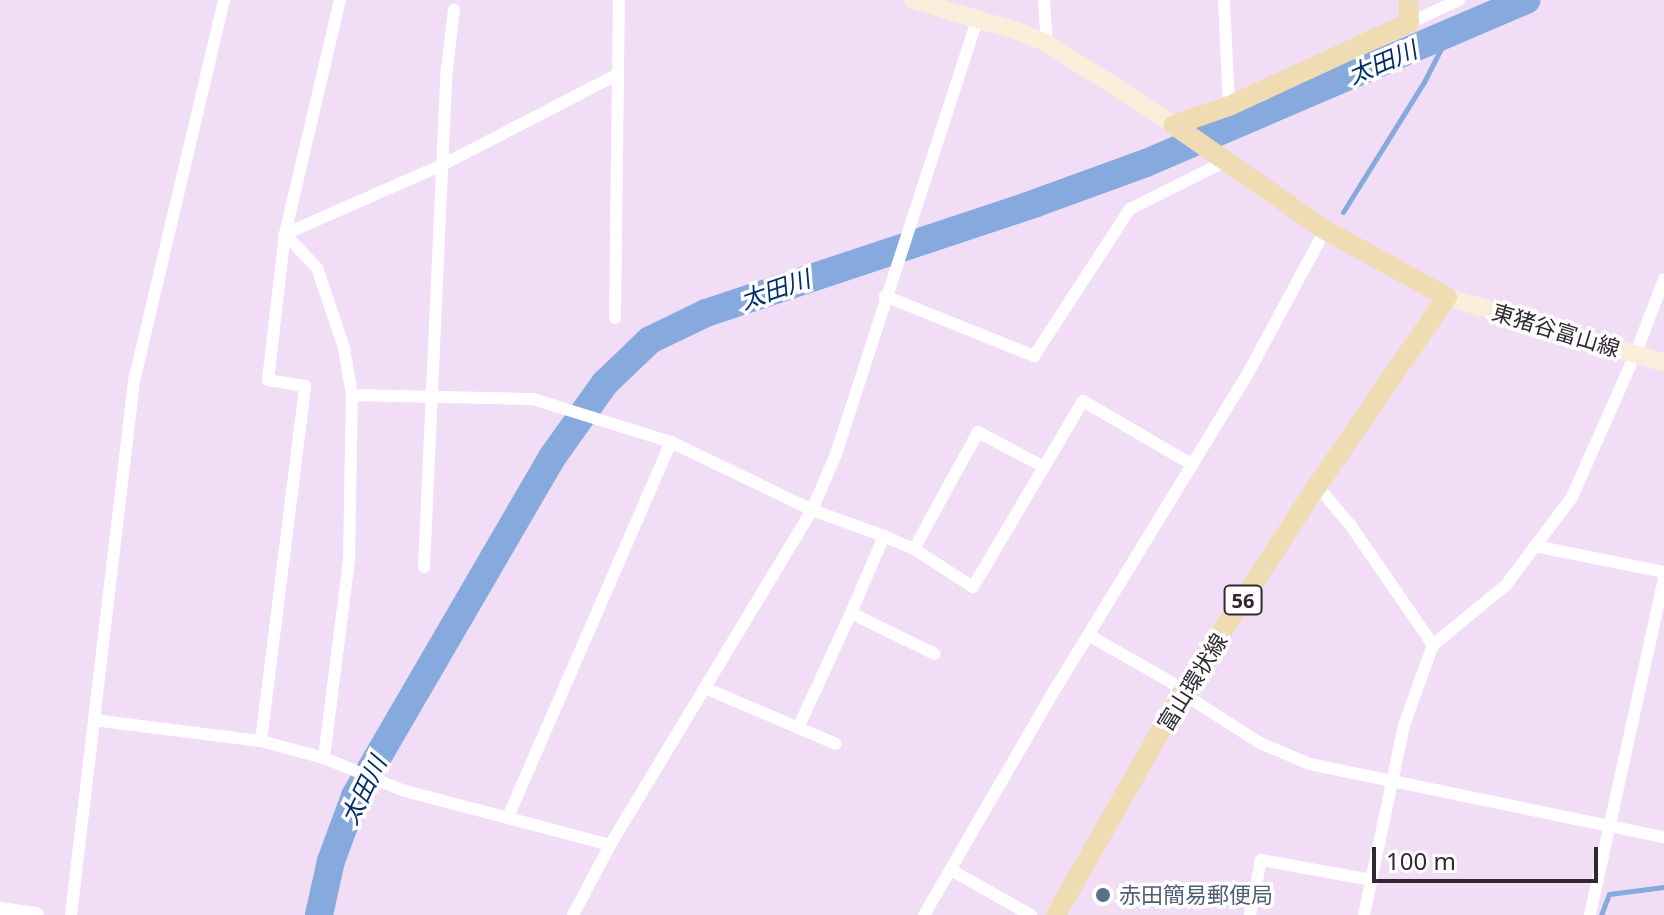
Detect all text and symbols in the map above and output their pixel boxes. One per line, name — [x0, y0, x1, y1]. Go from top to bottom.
water label: 太田川 — [1343, 35, 1421, 89]
water label: 太田川 — [736, 264, 814, 314]
street label: 東猪谷富山線 — [1489, 298, 1623, 362]
road number: 56 — [1223, 584, 1263, 616]
street label: 富山環状線 — [1152, 628, 1232, 736]
water label: 太田川 — [334, 751, 392, 829]
scale bar — [1376, 831, 1602, 881]
text: 100 m — [1386, 844, 1456, 877]
place label: 赤田簡易郵便局 — [1119, 882, 1273, 908]
marker: 赤田簡易郵便局 — [1094, 886, 1112, 904]

